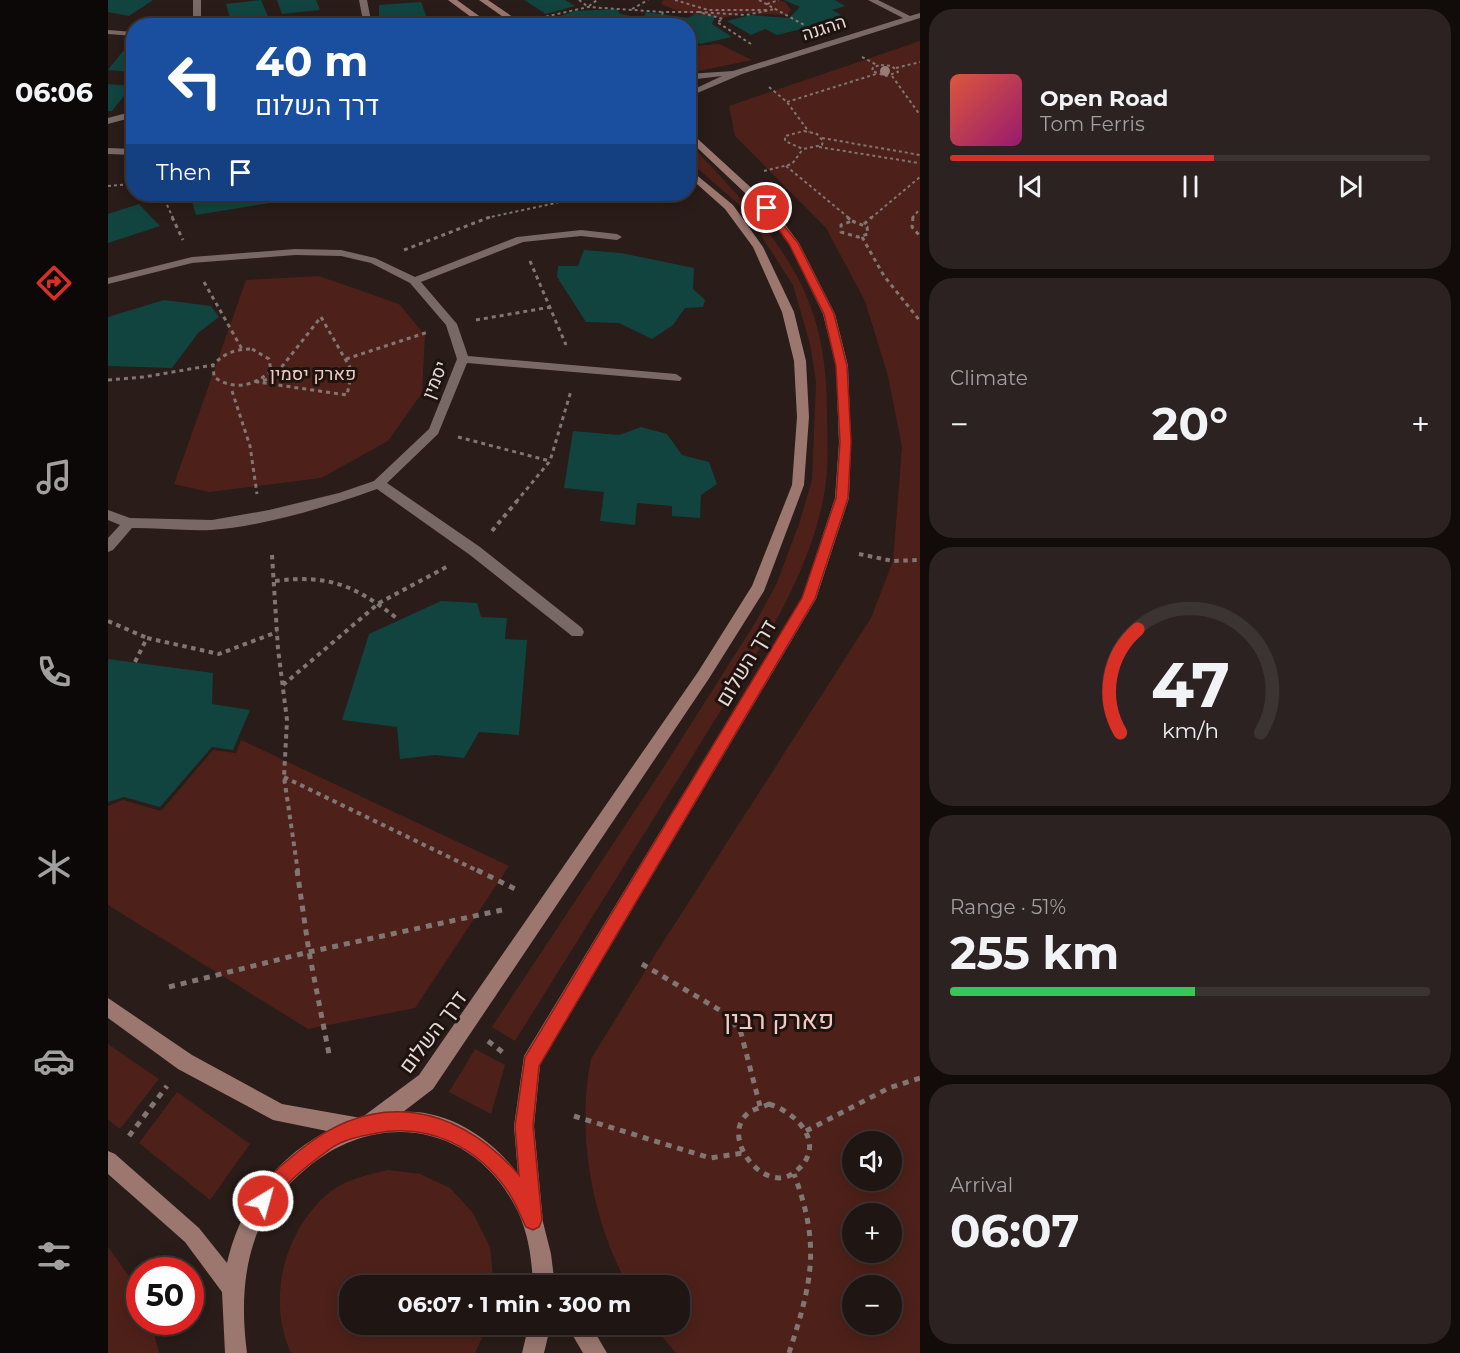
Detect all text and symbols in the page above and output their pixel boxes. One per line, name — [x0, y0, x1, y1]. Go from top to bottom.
street label: ההגנה — [799, 11, 849, 45]
text: 40 m — [255, 35, 368, 87]
icon: left — [156, 42, 234, 120]
text: 06:06 — [15, 76, 93, 109]
text: Open Road — [1040, 85, 1168, 112]
text: דרך השלום — [255, 89, 379, 122]
text: Tom Ferris — [1040, 112, 1145, 136]
icon: arrive — [224, 156, 257, 189]
text: Then — [156, 159, 212, 186]
icon: previous — [1014, 170, 1047, 203]
icon: pause — [1174, 170, 1207, 203]
icon: next — [1334, 170, 1367, 203]
pin — [741, 182, 792, 233]
icon: arrive — [750, 191, 783, 224]
icon: directions — [33, 262, 75, 304]
street label: יסמין — [418, 358, 452, 402]
park label: פארק יסמין — [270, 363, 356, 385]
text: Climate — [950, 366, 1028, 390]
text: 20° — [1152, 396, 1228, 451]
text: − — [950, 404, 969, 444]
text: + — [1411, 404, 1430, 444]
icon: music — [33, 456, 75, 498]
street label: דרך השלום — [710, 615, 781, 711]
text: 47 — [1150, 648, 1230, 724]
icon: phone — [33, 651, 75, 693]
text: km/h — [1161, 718, 1219, 744]
icon: climate — [33, 846, 75, 888]
text: Range · 51% — [950, 895, 1066, 919]
text: 255 km — [950, 925, 1119, 980]
street label: דרך השלום — [394, 986, 472, 1078]
park label: פארק רבין — [724, 1004, 834, 1036]
icon: car — [33, 1040, 75, 1082]
map controls — [842, 1131, 902, 1335]
button: sound — [842, 1131, 902, 1191]
position arrow — [231, 1169, 295, 1233]
text: Arrival — [950, 1173, 1013, 1197]
button: + — [842, 1203, 902, 1263]
text: 06:07 — [950, 1203, 1079, 1258]
icon: filters — [33, 1235, 75, 1277]
speed limit sign: 50 — [126, 1257, 204, 1335]
button: − — [842, 1275, 902, 1335]
text: 06:07 · 1 min · 300 m — [398, 1291, 631, 1318]

